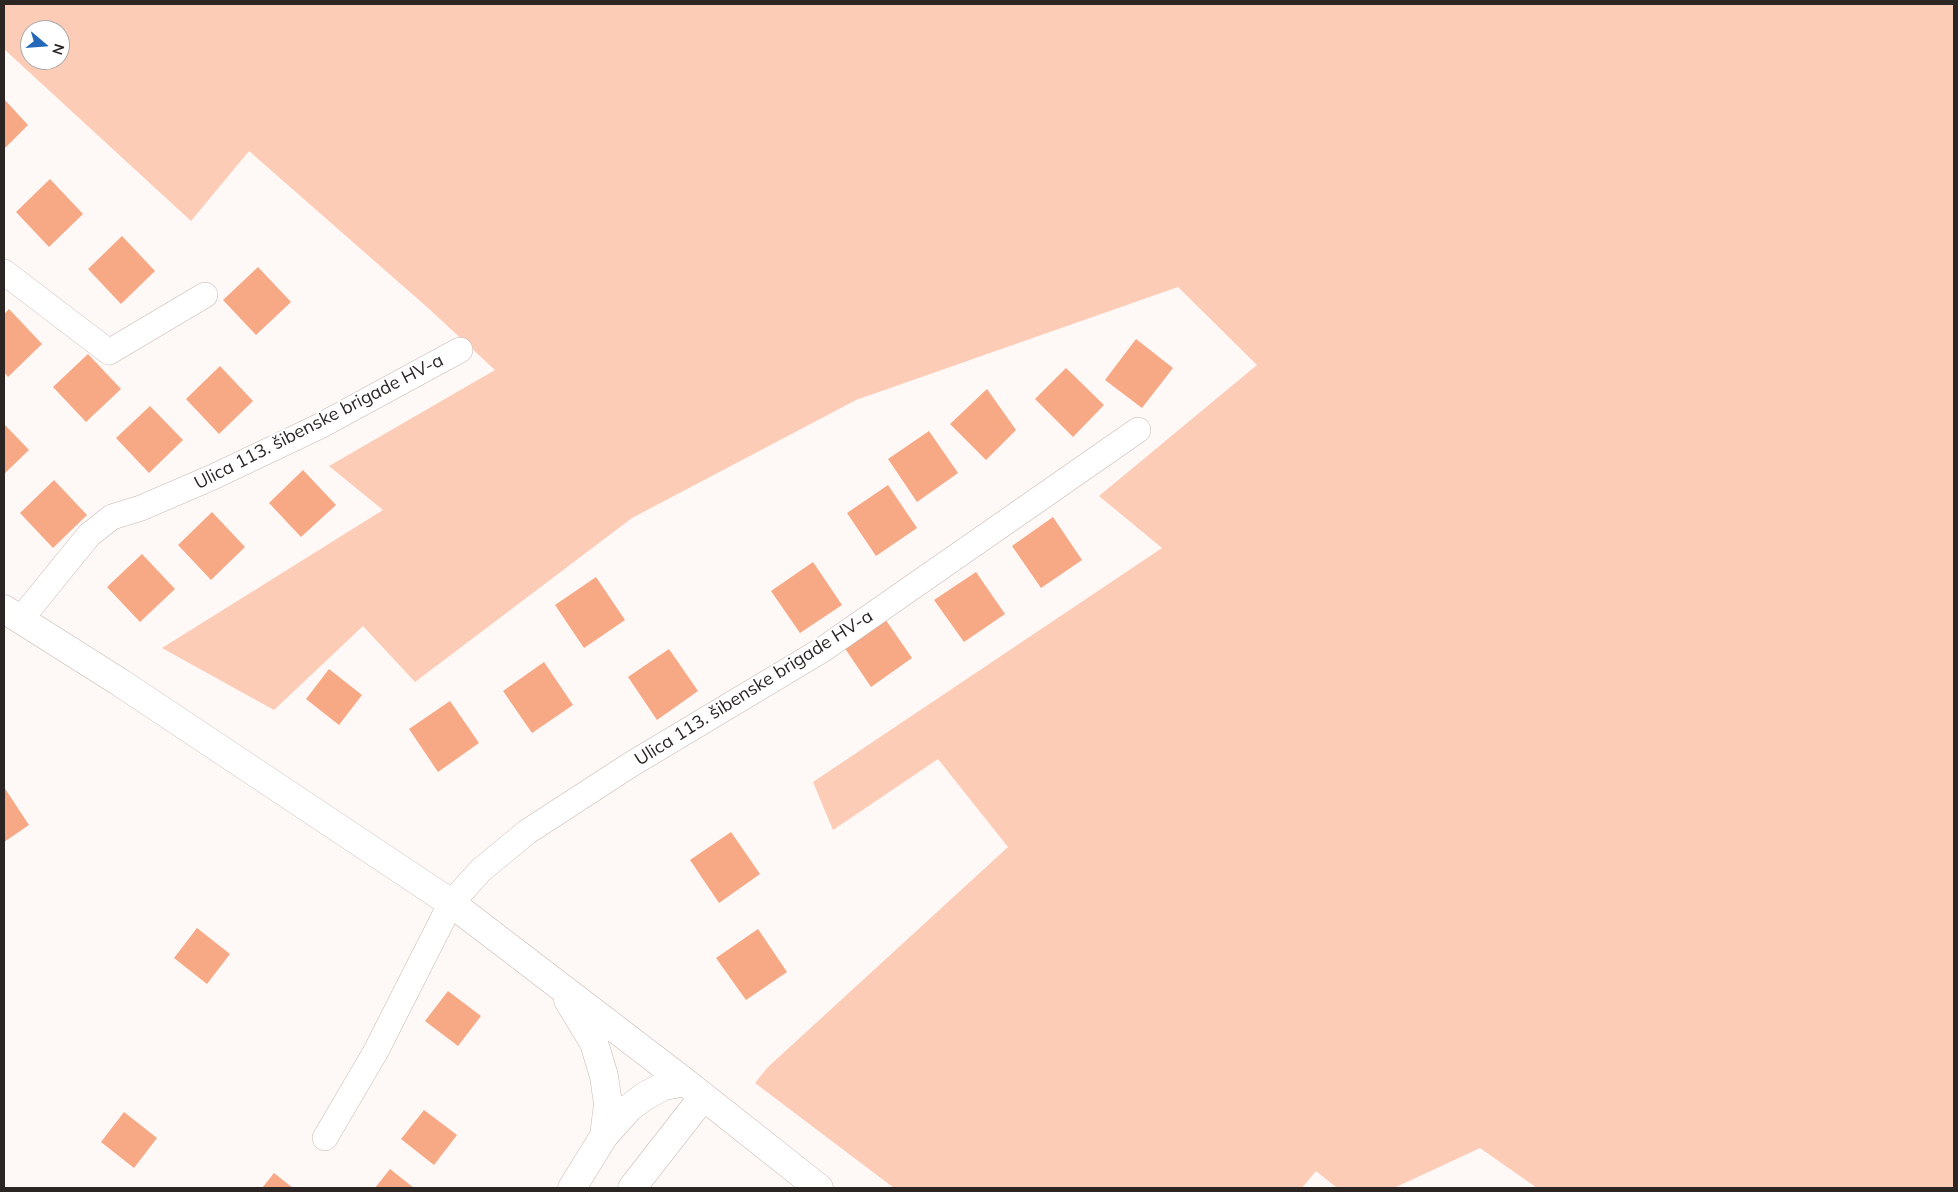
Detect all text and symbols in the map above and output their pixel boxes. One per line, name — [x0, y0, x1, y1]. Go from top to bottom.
north arrow — [20, 20, 70, 70]
text: N — [48, 42, 69, 57]
street label: Ulica 113. šibenske brigade HV-a — [191, 350, 447, 494]
street label: Ulica 113. šibenske brigade HV-a — [631, 606, 877, 770]

